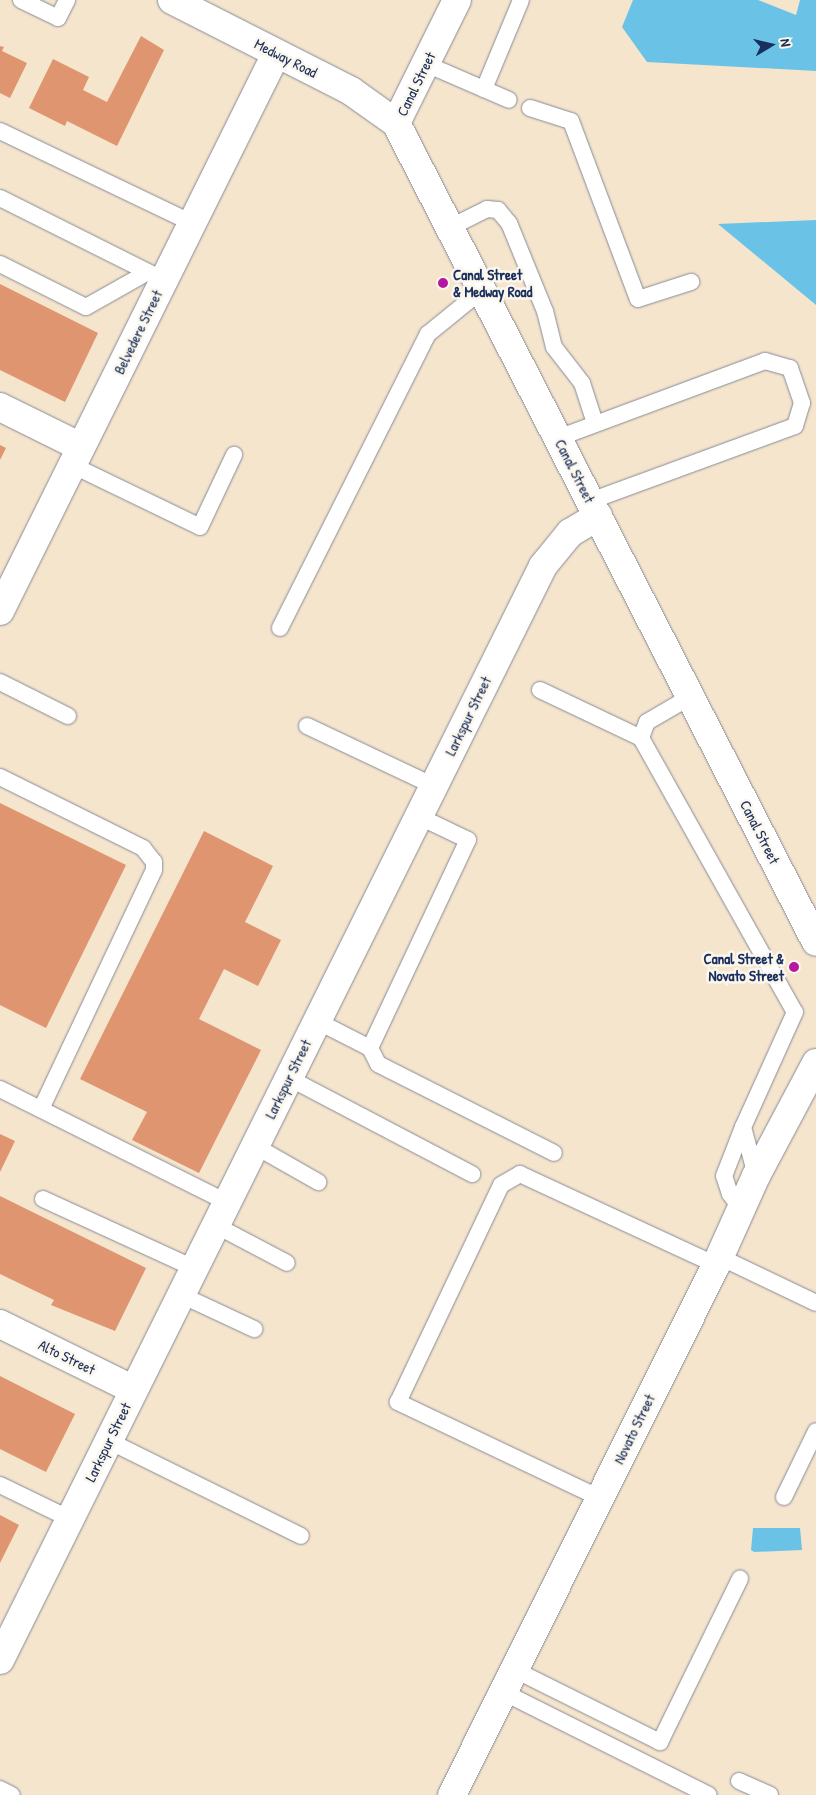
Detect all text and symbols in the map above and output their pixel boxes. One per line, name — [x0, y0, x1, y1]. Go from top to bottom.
north arrow — [746, 20, 796, 70]
street label: Medway Road — [252, 35, 320, 81]
text: N — [776, 37, 796, 48]
street label: Canal Street — [393, 49, 439, 119]
place label: Canal Street & Medway Road — [453, 265, 532, 300]
marker: Canal Street & Medway Road — [437, 277, 449, 289]
street label: Belvedere Street — [110, 287, 166, 377]
street label: Canal Street — [551, 436, 599, 506]
street label: Larkspur Street — [441, 673, 495, 759]
street label: Canal Street — [736, 797, 784, 867]
place label: Canal Street & Novato Street — [703, 949, 784, 984]
marker: Canal Street & Novato Street — [788, 961, 800, 973]
street label: Larkspur Street — [261, 1036, 315, 1122]
street label: Alto Street — [36, 1336, 98, 1378]
street label: Novato Street — [609, 1391, 659, 1467]
street label: Larkspur Street — [81, 1399, 135, 1485]

